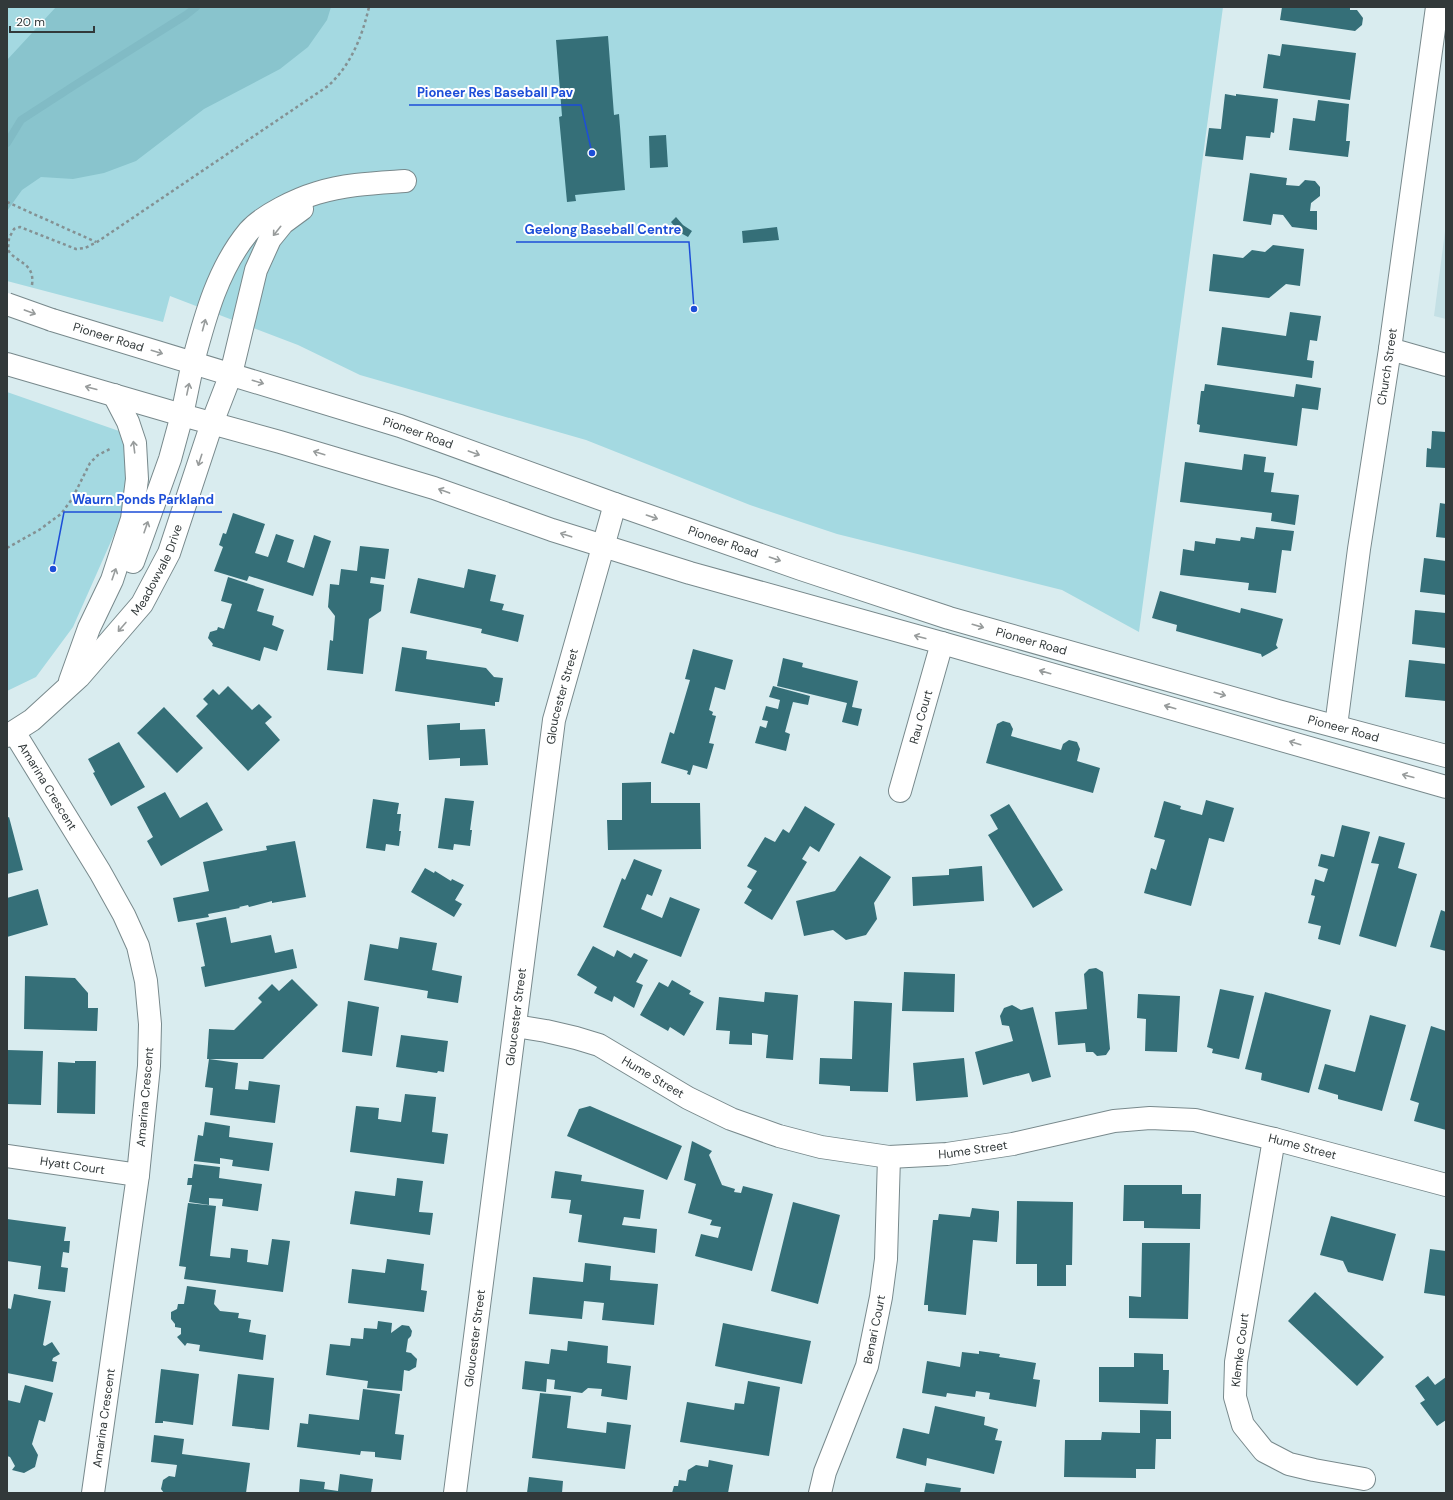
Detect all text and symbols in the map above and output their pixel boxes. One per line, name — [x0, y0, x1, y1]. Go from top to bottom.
scale bar — [10, 8, 94, 34]
text: 20 m — [16, 14, 45, 30]
callout: Pioneer Res Baseball Pav — [409, 80, 581, 105]
text: Pioneer Res Baseball Pav — [417, 84, 574, 101]
callout: Geelong Baseball Centre — [516, 217, 689, 242]
text: Geelong Baseball Centre — [525, 221, 682, 238]
one-way arrow — [272, 225, 281, 236]
one-way arrow — [23, 308, 35, 316]
one-way arrow — [200, 318, 208, 331]
street label: Pioneer Road — [71, 319, 146, 356]
street label: Church Street — [1373, 327, 1401, 406]
one-way arrow — [150, 349, 163, 356]
one-way arrow — [251, 379, 264, 386]
one-way arrow — [184, 383, 192, 396]
one-way arrow — [85, 384, 98, 391]
street label: Pioneer Road — [381, 413, 455, 453]
one-way arrow — [131, 441, 138, 454]
one-way arrow — [313, 449, 326, 456]
one-way arrow — [468, 449, 480, 457]
one-way arrow — [195, 454, 203, 466]
callout: Waurn Ponds Parkland — [64, 487, 222, 512]
one-way arrow — [438, 487, 450, 495]
text: Waurn Ponds Parkland — [72, 491, 214, 508]
one-way arrow — [646, 513, 658, 521]
one-way arrow — [142, 521, 150, 533]
street label: Meadowvale Drive — [127, 522, 186, 619]
street label: Pioneer Road — [686, 522, 760, 561]
one-way arrow — [560, 531, 573, 538]
one-way arrow — [768, 556, 780, 564]
one-way arrow — [110, 568, 118, 580]
one-way arrow — [118, 622, 127, 633]
one-way arrow — [971, 623, 984, 630]
street label: Pioneer Road — [994, 624, 1069, 659]
one-way arrow — [913, 632, 926, 640]
street label: Gloucester Street — [543, 646, 582, 745]
one-way arrow — [1038, 668, 1051, 675]
street label: Rau Court — [906, 688, 936, 746]
one-way arrow — [1213, 691, 1226, 698]
one-way arrow — [1163, 703, 1176, 710]
street label: Pioneer Road — [1306, 711, 1381, 746]
one-way arrow — [1288, 739, 1301, 746]
street label: Amarina Crescent — [14, 740, 81, 834]
one-way arrow — [1402, 772, 1415, 779]
street label: Gloucester Street — [502, 967, 530, 1067]
street label: Amarina Crescent — [133, 1046, 157, 1148]
street label: Hume Street — [619, 1052, 687, 1102]
street label: Hume Street — [1267, 1130, 1339, 1163]
street label: Hume Street — [938, 1137, 1009, 1162]
street label: Hyatt Court — [39, 1153, 106, 1178]
street label: Gloucester Street — [461, 1288, 489, 1388]
street label: Benari Court — [860, 1293, 889, 1365]
street label: Klemke Court — [1228, 1312, 1253, 1388]
street label: Amarina Crescent — [89, 1367, 119, 1469]

